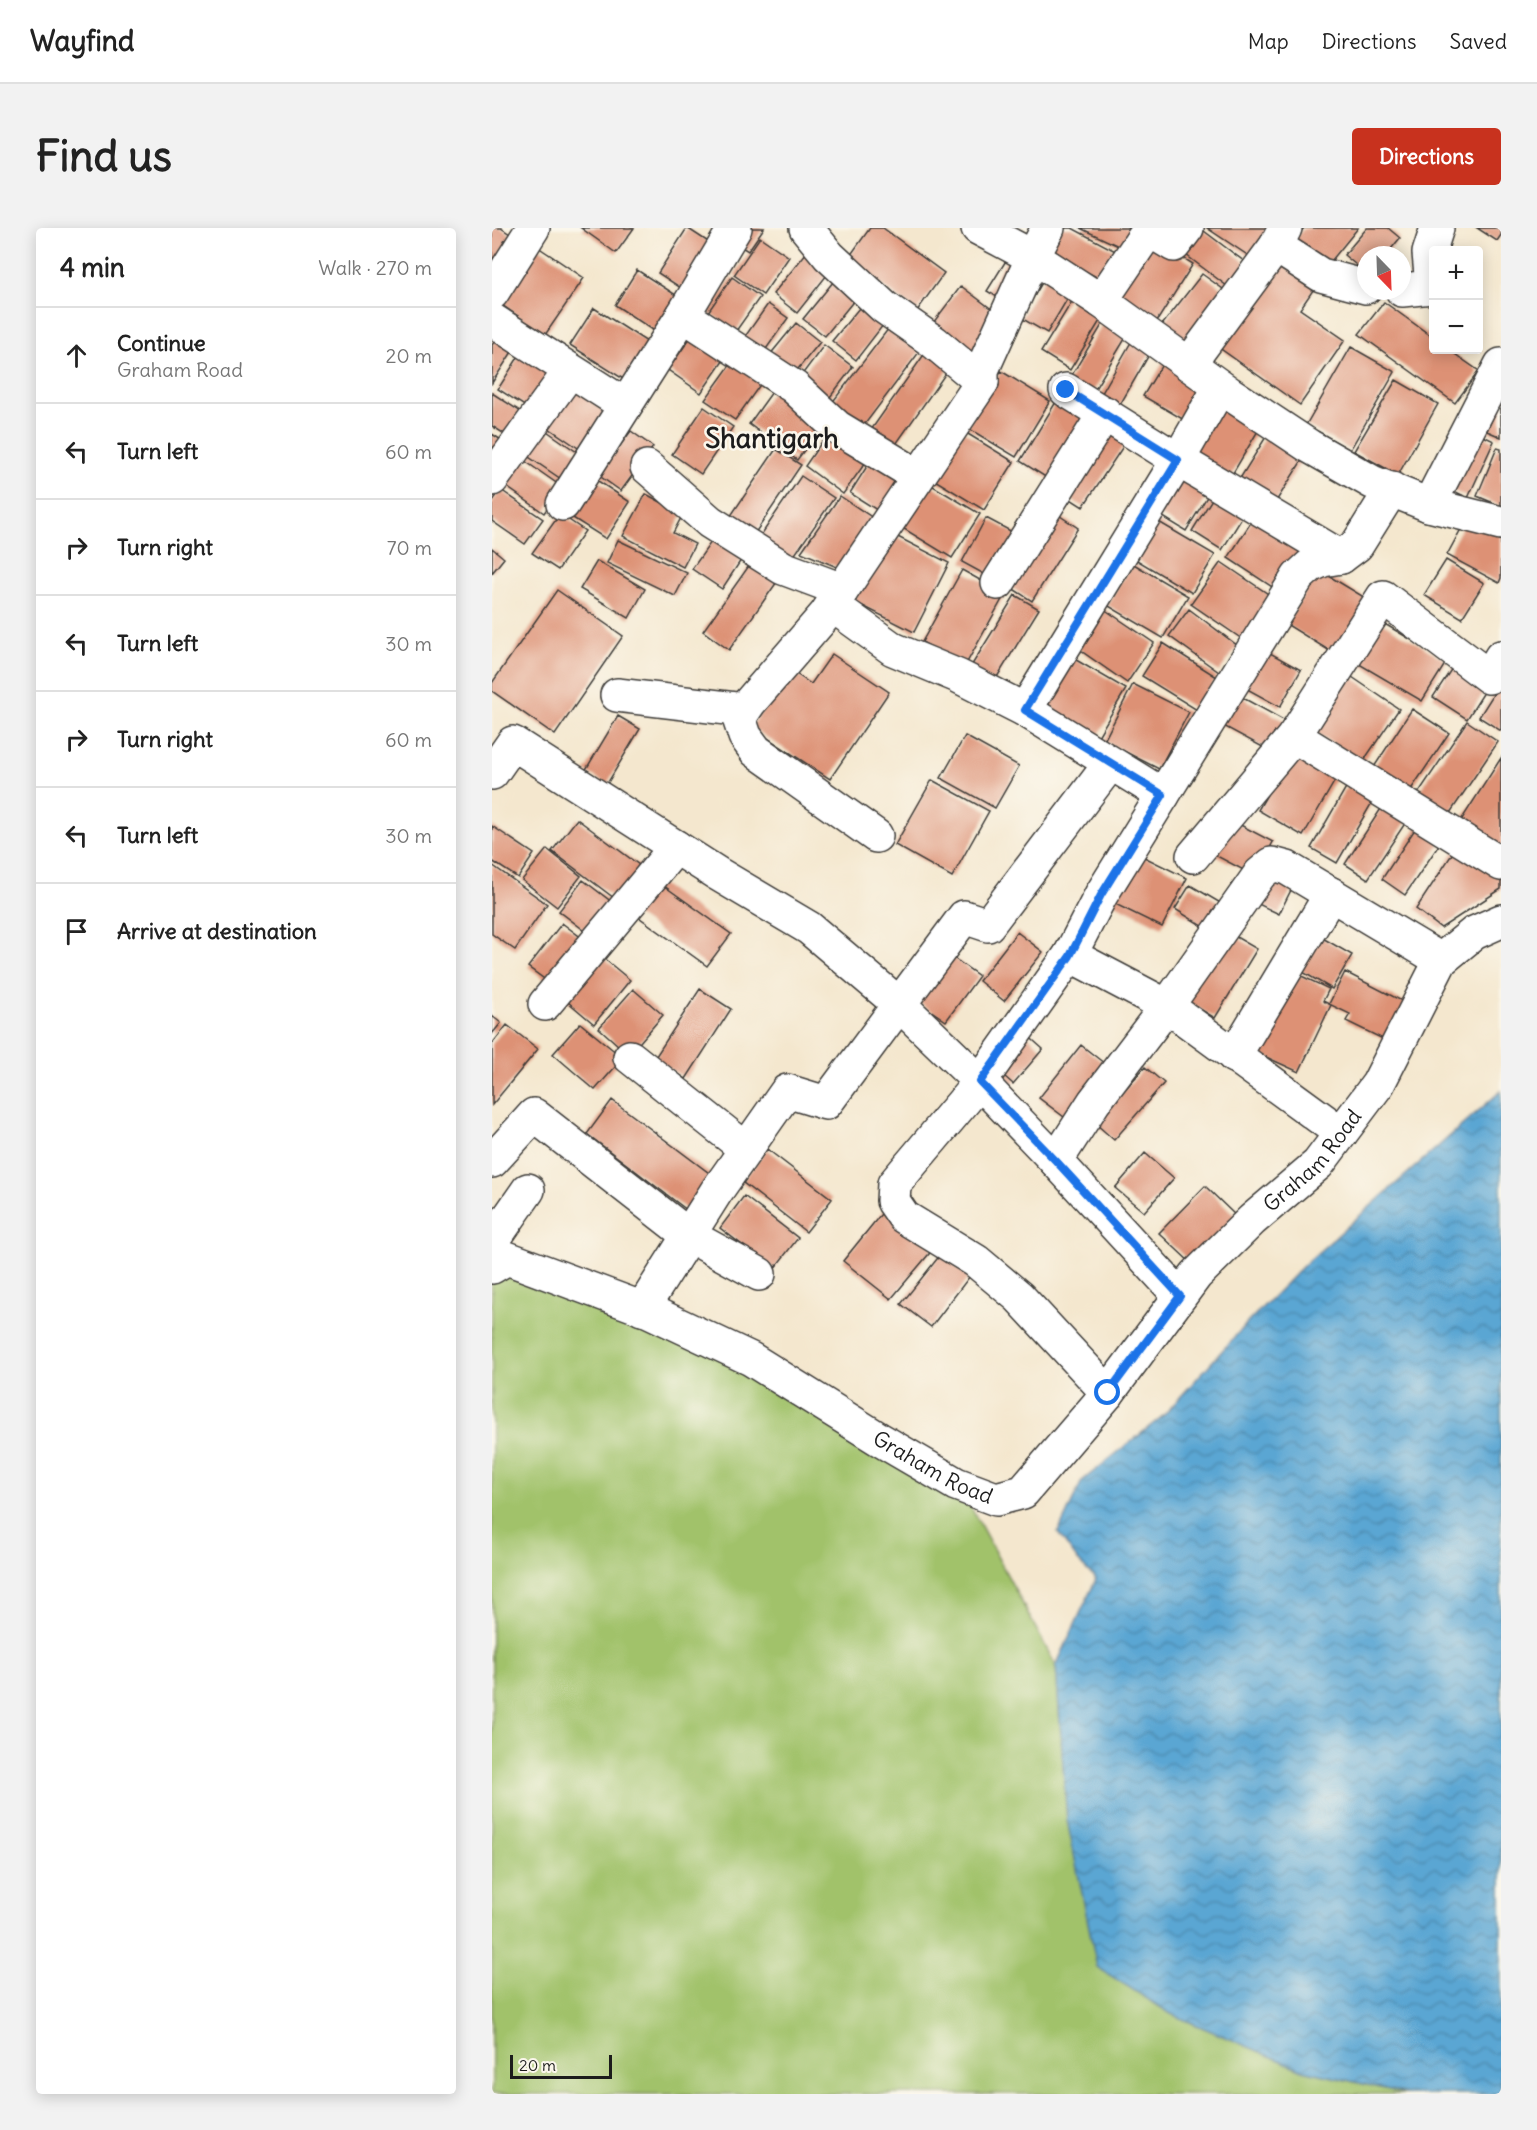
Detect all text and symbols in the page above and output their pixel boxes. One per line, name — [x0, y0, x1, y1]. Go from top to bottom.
text: Wayfind — [30, 23, 134, 59]
text: Map — [1248, 28, 1289, 55]
text: Directions — [1322, 28, 1416, 55]
text: Saved — [1449, 28, 1507, 55]
button: Directions — [1352, 128, 1501, 185]
text: Find us — [36, 130, 172, 182]
north arrow — [1357, 246, 1411, 300]
map controls — [1429, 246, 1483, 354]
button: + — [1429, 246, 1483, 300]
text: 4 min — [60, 251, 125, 284]
text: Walk · 270 m — [318, 255, 432, 280]
button: − — [1429, 300, 1483, 354]
text: Continue — [117, 329, 206, 357]
icon: ahead — [60, 339, 93, 372]
text: 20 m — [386, 343, 432, 368]
text: Graham Road — [117, 357, 243, 382]
route end — [1052, 376, 1078, 402]
district label: Shantigarh — [705, 421, 839, 455]
icon: left — [60, 435, 93, 468]
text: Turn left — [117, 437, 198, 465]
text: 60 m — [385, 439, 432, 464]
icon: right — [60, 531, 93, 564]
text: Turn right — [117, 533, 213, 561]
text: 70 m — [387, 535, 432, 560]
icon: left — [60, 627, 93, 660]
text: Turn left — [117, 629, 198, 657]
text: 30 m — [385, 631, 432, 656]
icon: right — [60, 723, 93, 756]
text: Turn right — [117, 725, 213, 753]
text: 60 m — [385, 727, 432, 752]
icon: left — [60, 819, 93, 852]
text: Turn left — [117, 821, 198, 849]
text: 30 m — [385, 823, 432, 848]
icon: arrive — [60, 915, 93, 948]
text: Arrive at destination — [117, 917, 317, 945]
street label: Graham Road — [1258, 1104, 1367, 1218]
route start — [1094, 1379, 1120, 1405]
street label: Graham Road — [868, 1424, 997, 1510]
scale bar — [510, 2052, 612, 2080]
text: 20 m — [519, 2055, 556, 2075]

